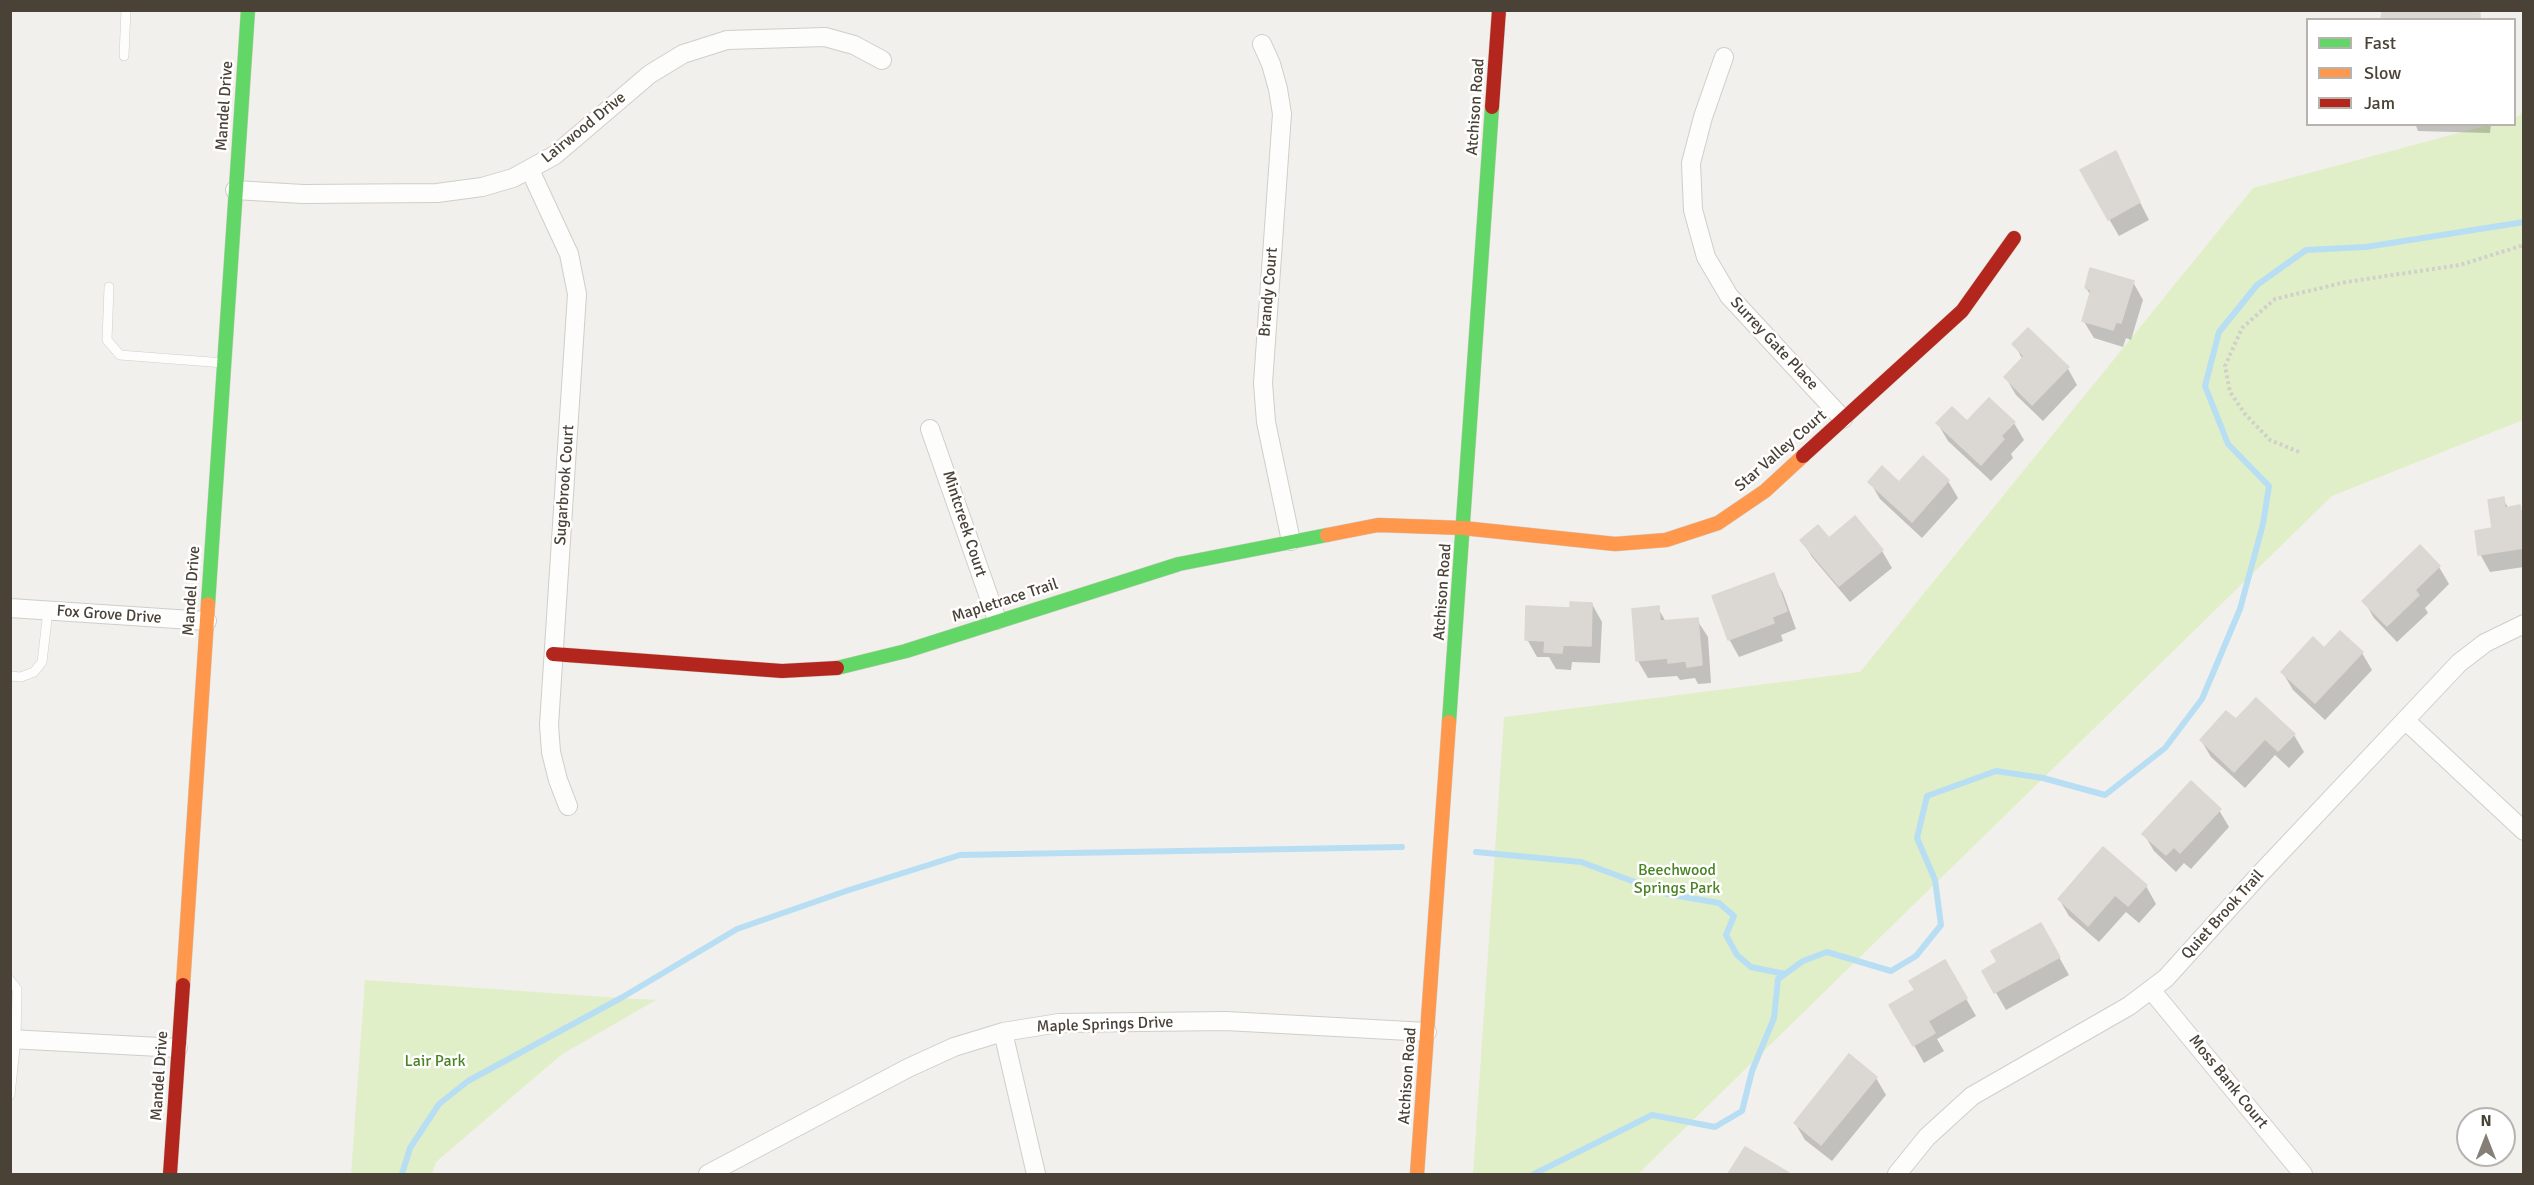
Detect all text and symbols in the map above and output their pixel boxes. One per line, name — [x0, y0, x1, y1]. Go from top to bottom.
legend — [2306, 18, 2516, 126]
text: Fast — [2364, 32, 2396, 54]
street label: Atchison Road — [1463, 58, 1489, 156]
street label: Mandel Drive — [212, 60, 238, 152]
text: Slow — [2364, 62, 2401, 84]
street label: Lairwood Drive — [538, 88, 630, 168]
text: Jam — [2364, 92, 2395, 114]
street label: Brandy Court — [1256, 246, 1282, 338]
street label: Surrey Gate Place — [1726, 293, 1822, 395]
street label: Star Valley Court — [1731, 406, 1831, 496]
street label: Sugarbrook Court — [551, 424, 579, 546]
street label: Mintcreek Court — [938, 468, 990, 580]
street label: Atchison Road — [1430, 543, 1456, 641]
street label: Mandel Drive — [179, 545, 205, 637]
street label: Mapletrace Trail — [949, 575, 1061, 627]
street label: Fox Grove Drive — [56, 602, 162, 628]
park label: Beechwood Springs Park — [1634, 861, 1720, 899]
street label: Quiet Brook Trail — [2178, 866, 2268, 964]
street label: Maple Springs Drive — [1036, 1013, 1174, 1037]
street label: Atchison Road — [1395, 1027, 1421, 1125]
street label: Mandel Drive — [147, 1030, 173, 1122]
street label: Moss Bank Court — [2184, 1031, 2272, 1133]
park label: Lair Park — [405, 1052, 465, 1072]
north arrow — [2456, 1107, 2516, 1167]
text: N — [2480, 1111, 2492, 1131]

